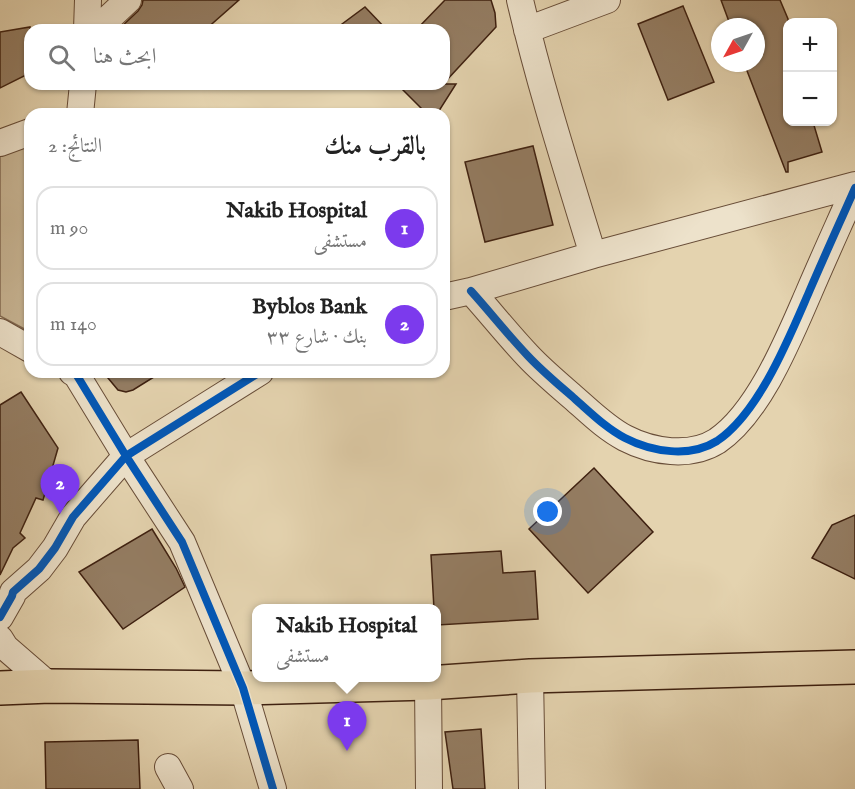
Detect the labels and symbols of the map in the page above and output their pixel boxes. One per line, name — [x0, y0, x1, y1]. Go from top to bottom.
north arrow — [711, 18, 765, 72]
pin: 2 — [40, 464, 80, 514]
your location — [533, 497, 562, 526]
pin: 1 — [328, 702, 366, 751]

